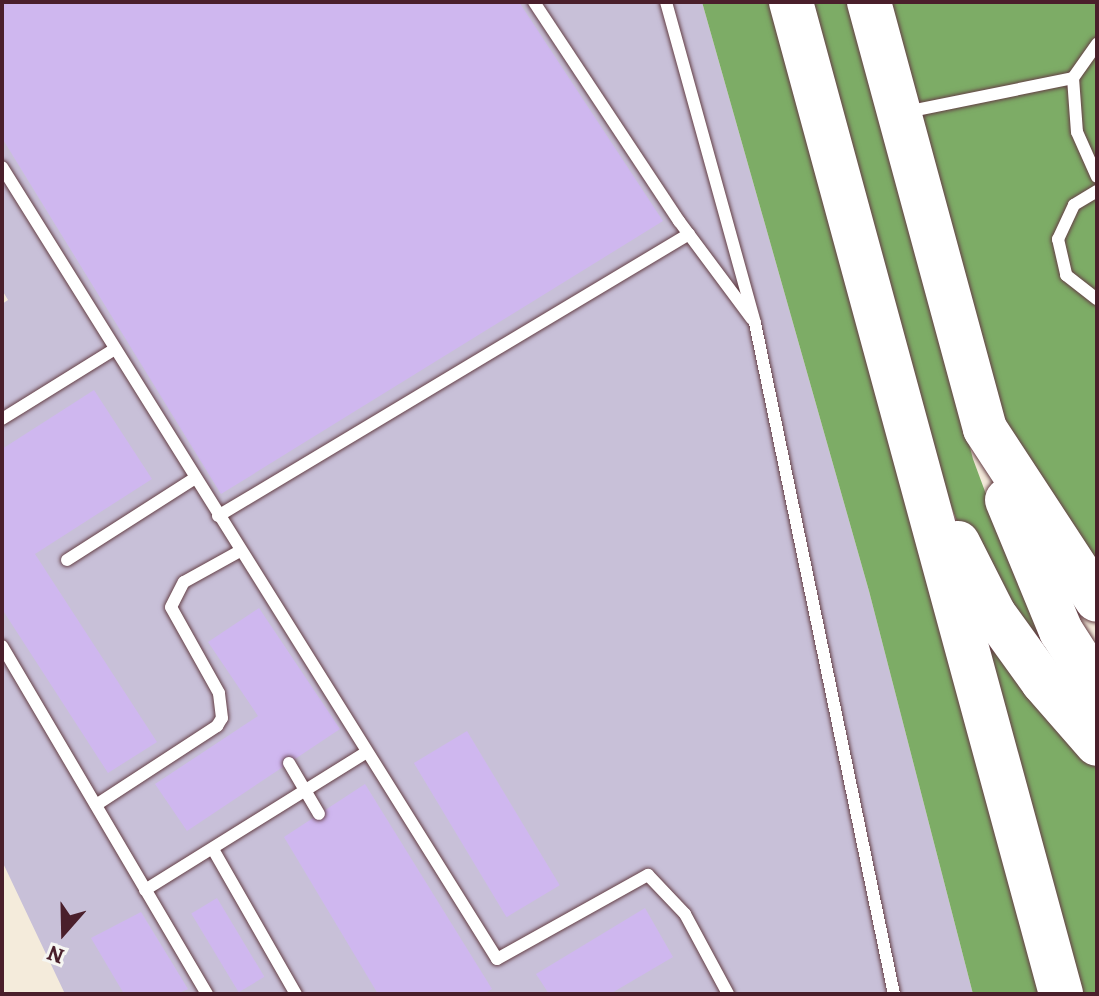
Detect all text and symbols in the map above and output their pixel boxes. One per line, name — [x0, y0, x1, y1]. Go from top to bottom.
north arrow — [24, 892, 104, 972]
text: N — [43, 938, 68, 971]

